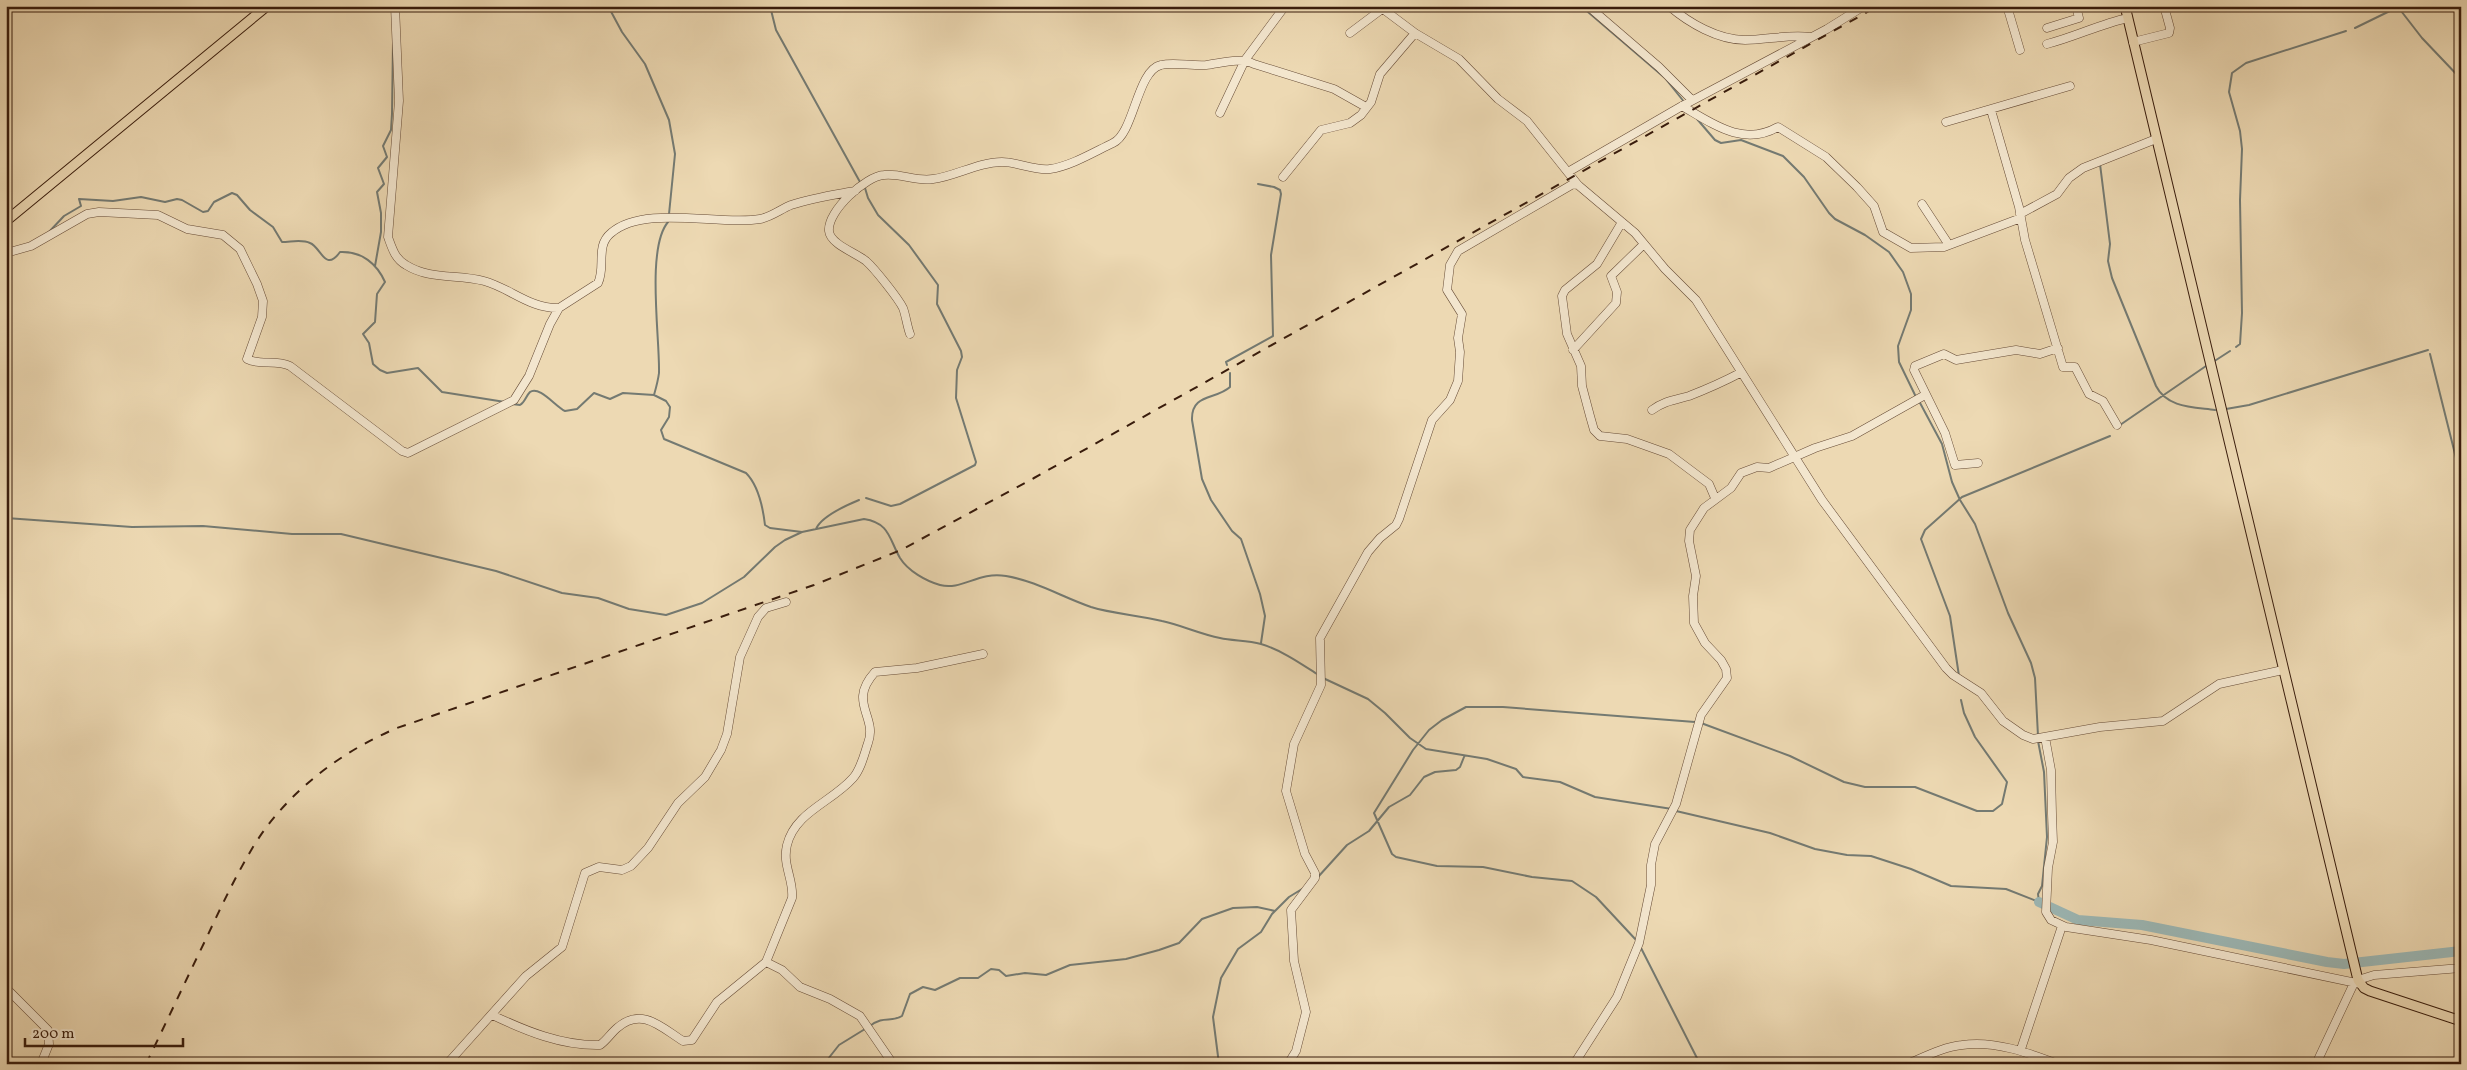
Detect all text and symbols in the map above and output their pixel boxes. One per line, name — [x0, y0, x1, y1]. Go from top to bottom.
scale bar — [25, 1015, 182, 1047]
text: 200 m — [32, 1024, 75, 1045]

